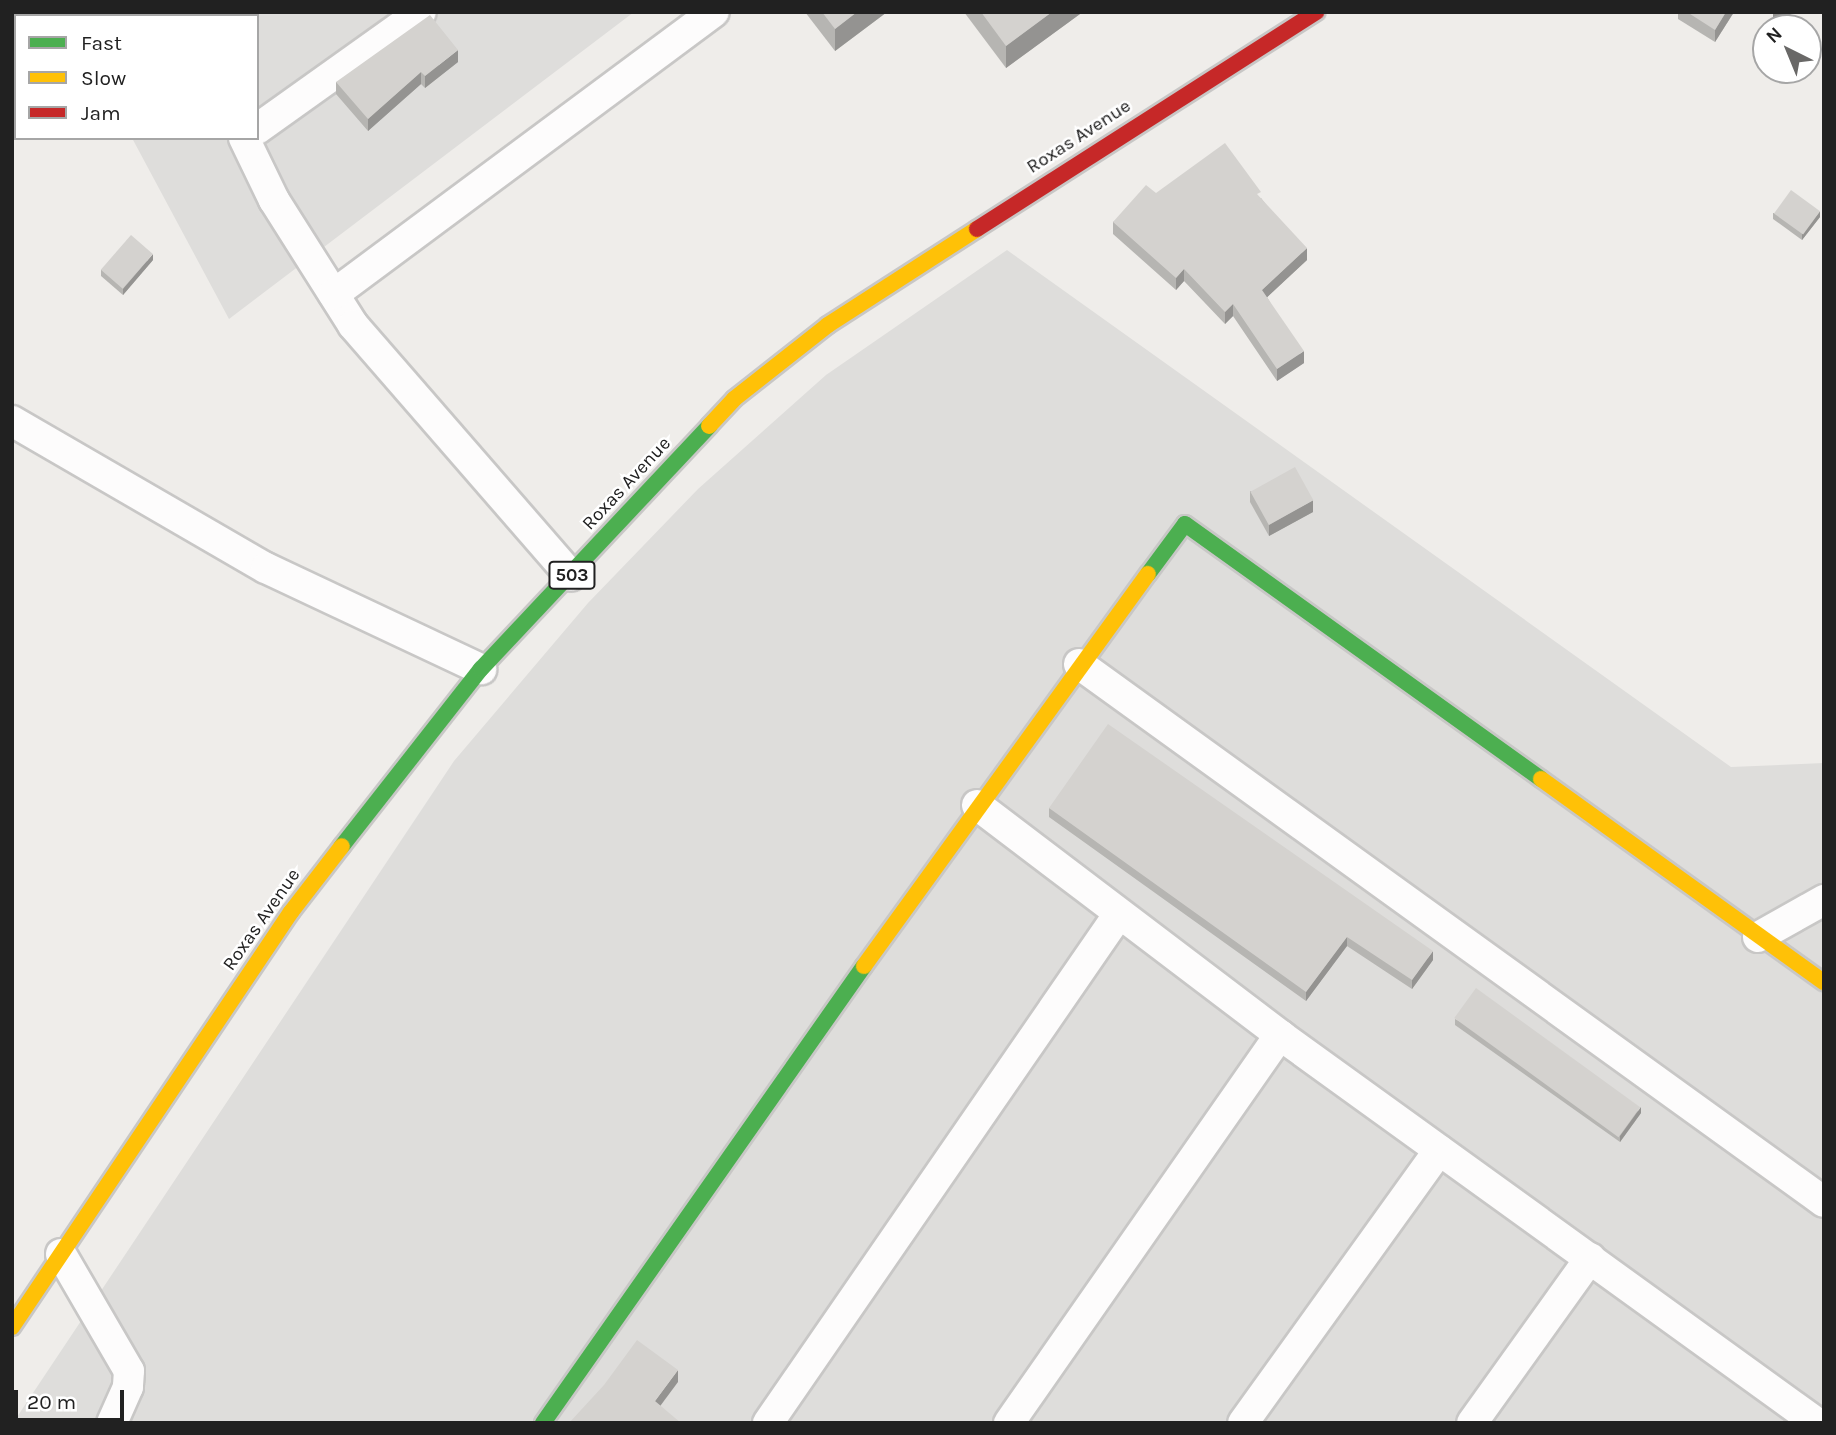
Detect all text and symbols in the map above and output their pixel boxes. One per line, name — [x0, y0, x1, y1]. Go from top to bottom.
legend — [14, 14, 259, 140]
north arrow — [1752, 14, 1822, 84]
text: N — [1762, 22, 1787, 48]
text: Fast — [81, 31, 122, 55]
text: Slow — [81, 66, 126, 90]
street label: Roxas Avenue — [1023, 95, 1135, 179]
text: Jam — [81, 101, 121, 125]
street label: Roxas Avenue — [578, 433, 676, 535]
road number: 503 — [548, 560, 596, 590]
street label: Roxas Avenue — [218, 865, 306, 975]
scale bar — [18, 1376, 128, 1420]
text: 20 m — [27, 1390, 76, 1414]

